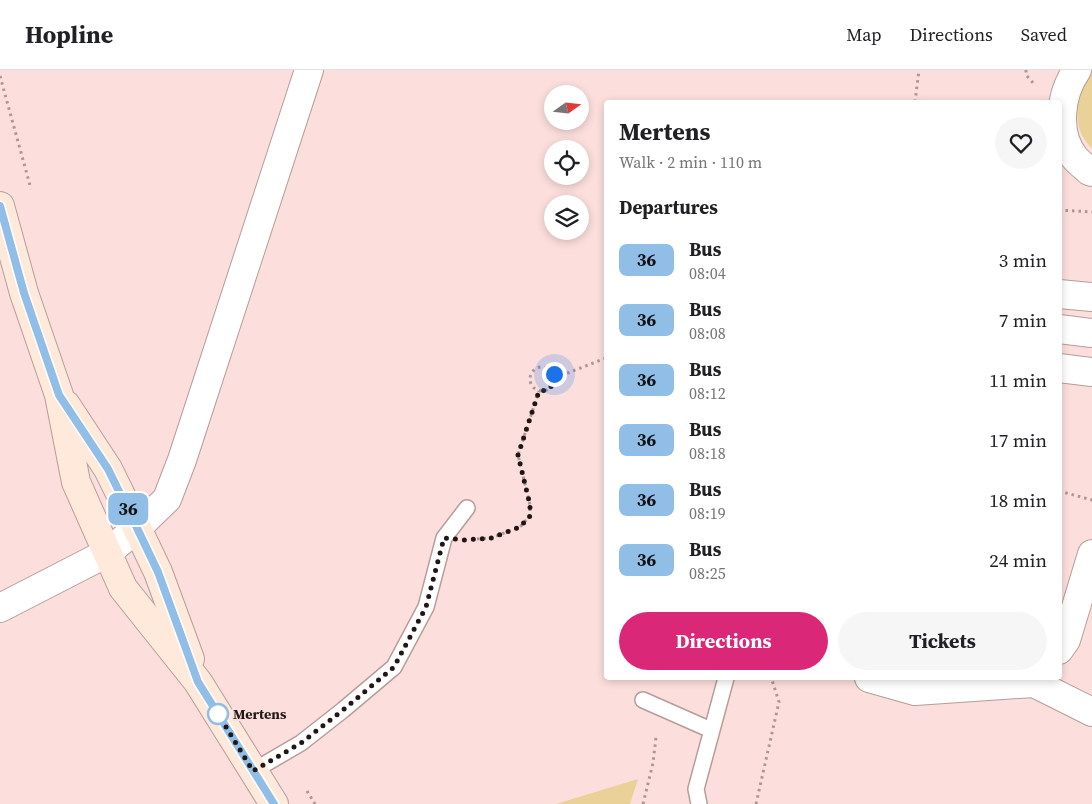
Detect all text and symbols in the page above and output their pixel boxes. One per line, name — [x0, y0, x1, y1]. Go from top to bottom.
text: Hopline — [25, 18, 113, 51]
text: Map — [846, 22, 882, 47]
text: Directions — [910, 22, 993, 47]
text: Saved — [1021, 22, 1067, 47]
north arrow — [544, 85, 589, 130]
map controls — [544, 85, 589, 240]
text: Mertens — [619, 115, 710, 148]
button: heart — [995, 117, 1047, 169]
button: locate — [544, 140, 589, 185]
text: Walk · 2 min · 110 m — [619, 151, 762, 173]
text: Departures — [619, 194, 718, 220]
button: layers — [544, 195, 589, 240]
text: Bus — [689, 236, 721, 262]
text: 36 — [637, 247, 656, 272]
text: 3 min — [999, 247, 1047, 273]
text: 08:04 — [689, 262, 726, 284]
text: Bus — [689, 296, 721, 322]
text: 36 — [637, 307, 656, 332]
text: 7 min — [999, 307, 1047, 333]
text: 08:08 — [689, 322, 726, 344]
text: Bus — [689, 356, 721, 382]
your location — [542, 362, 567, 387]
text: 36 — [637, 367, 656, 392]
text: 11 min — [989, 367, 1047, 393]
text: 08:12 — [689, 382, 726, 404]
text: Bus — [689, 416, 721, 442]
text: 36 — [637, 427, 656, 452]
text: 17 min — [989, 427, 1047, 453]
text: 08:18 — [689, 442, 726, 464]
text: Bus — [689, 476, 721, 502]
text: 36 — [637, 487, 656, 512]
text: 18 min — [989, 487, 1047, 513]
line badge: 36 — [106, 493, 150, 525]
text: 36 — [118, 496, 138, 521]
text: 08:19 — [689, 502, 726, 524]
text: Bus — [689, 536, 721, 562]
text: 36 — [637, 547, 656, 572]
text: 24 min — [989, 547, 1047, 573]
text: 08:25 — [689, 562, 726, 584]
button: Directions — [619, 612, 828, 670]
button: Tickets — [838, 612, 1047, 670]
marker: Mertens — [207, 703, 229, 725]
place label: Mertens — [233, 704, 287, 724]

